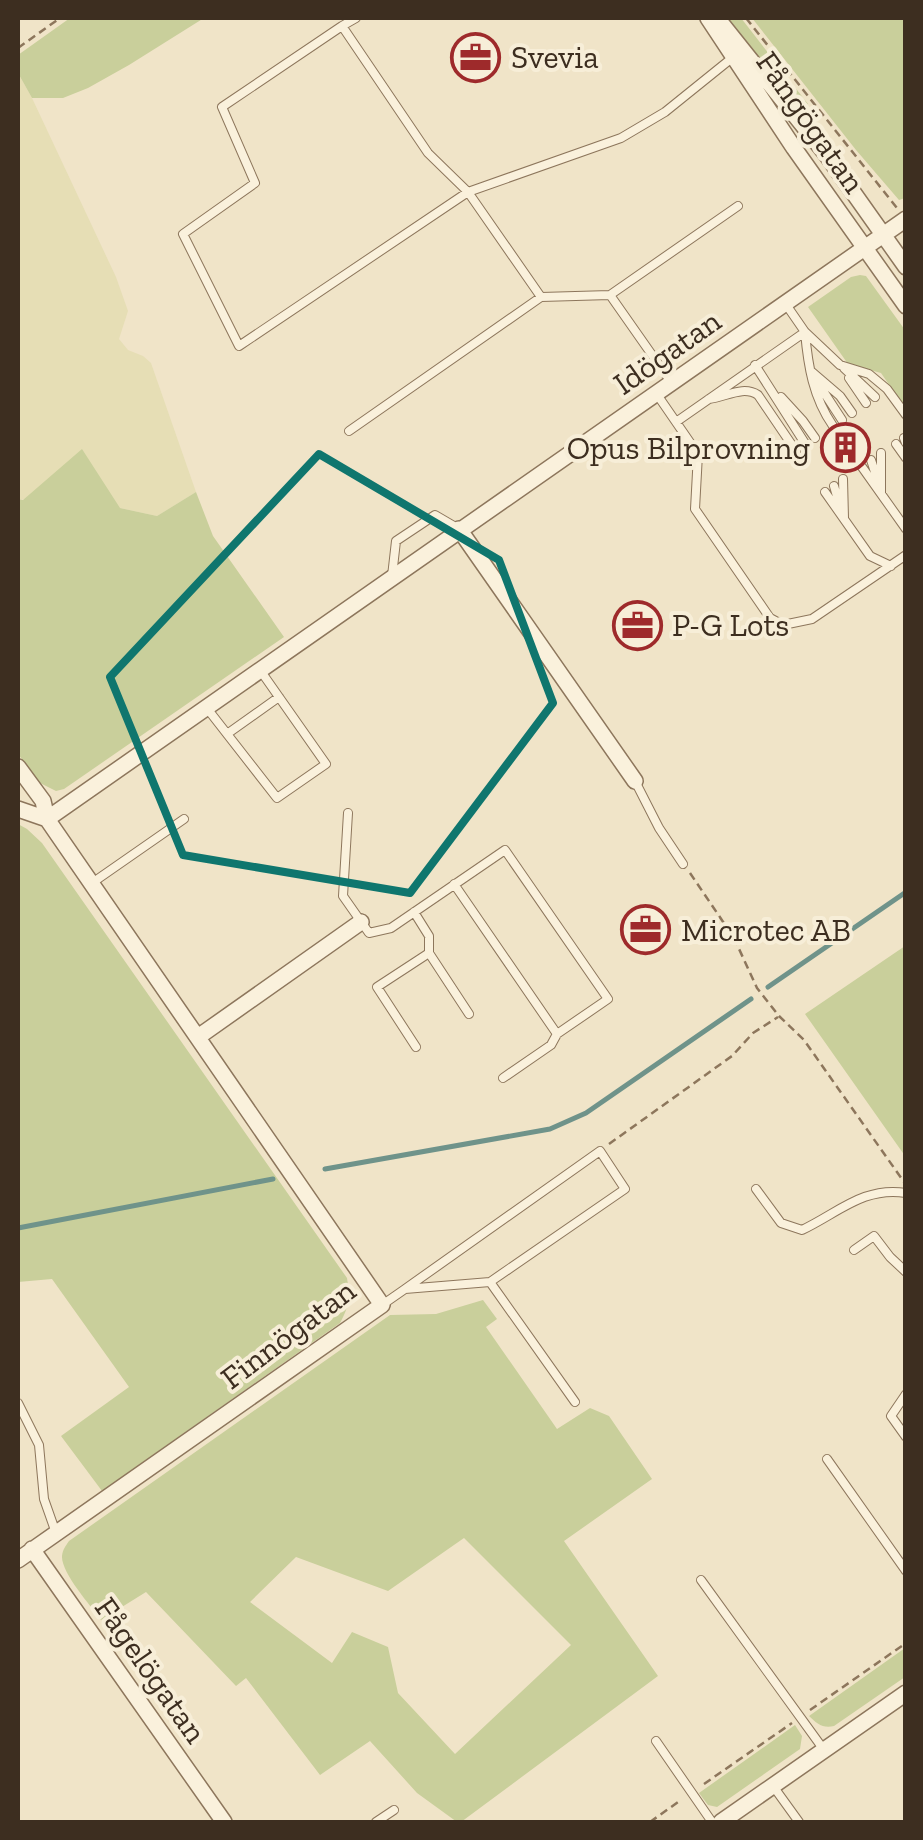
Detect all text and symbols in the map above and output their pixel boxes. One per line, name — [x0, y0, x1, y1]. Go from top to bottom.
office icon: Svevia — [450, 31, 502, 83]
place label: Svevia — [511, 38, 599, 76]
street label: Fångögatan — [748, 44, 874, 201]
street label: Idögatan — [606, 301, 729, 403]
building icon: Opus Bilprovning — [819, 422, 871, 474]
place label: Opus Bilprovning — [567, 429, 810, 467]
office icon: P-G Lots — [611, 599, 663, 651]
place label: P-G Lots — [672, 606, 789, 644]
office icon: Microtec AB — [620, 904, 672, 956]
place label: Microtec AB — [681, 911, 851, 949]
street label: Finnögatan — [213, 1271, 363, 1397]
street label: Fågelögatan — [87, 1590, 215, 1751]

